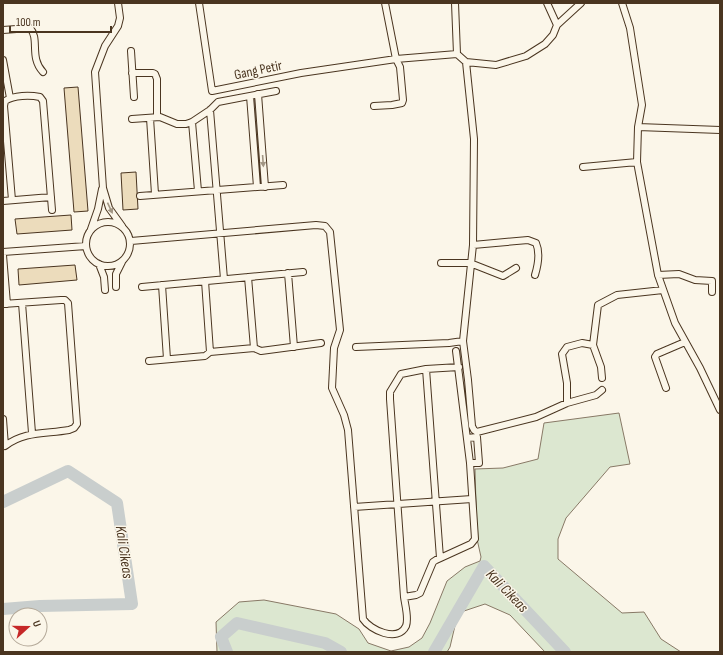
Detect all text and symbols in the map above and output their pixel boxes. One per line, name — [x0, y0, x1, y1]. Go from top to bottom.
scale bar — [10, 8, 111, 34]
text: 100 m — [16, 15, 41, 30]
street label: Gang Petir — [233, 57, 283, 83]
one-way arrow — [259, 155, 266, 167]
one-way arrow — [107, 202, 113, 214]
water label: Kali Cikeas — [111, 524, 137, 580]
water label: Kali Cikeas — [482, 565, 533, 617]
north arrow — [8, 607, 48, 647]
text: U — [30, 619, 44, 629]

